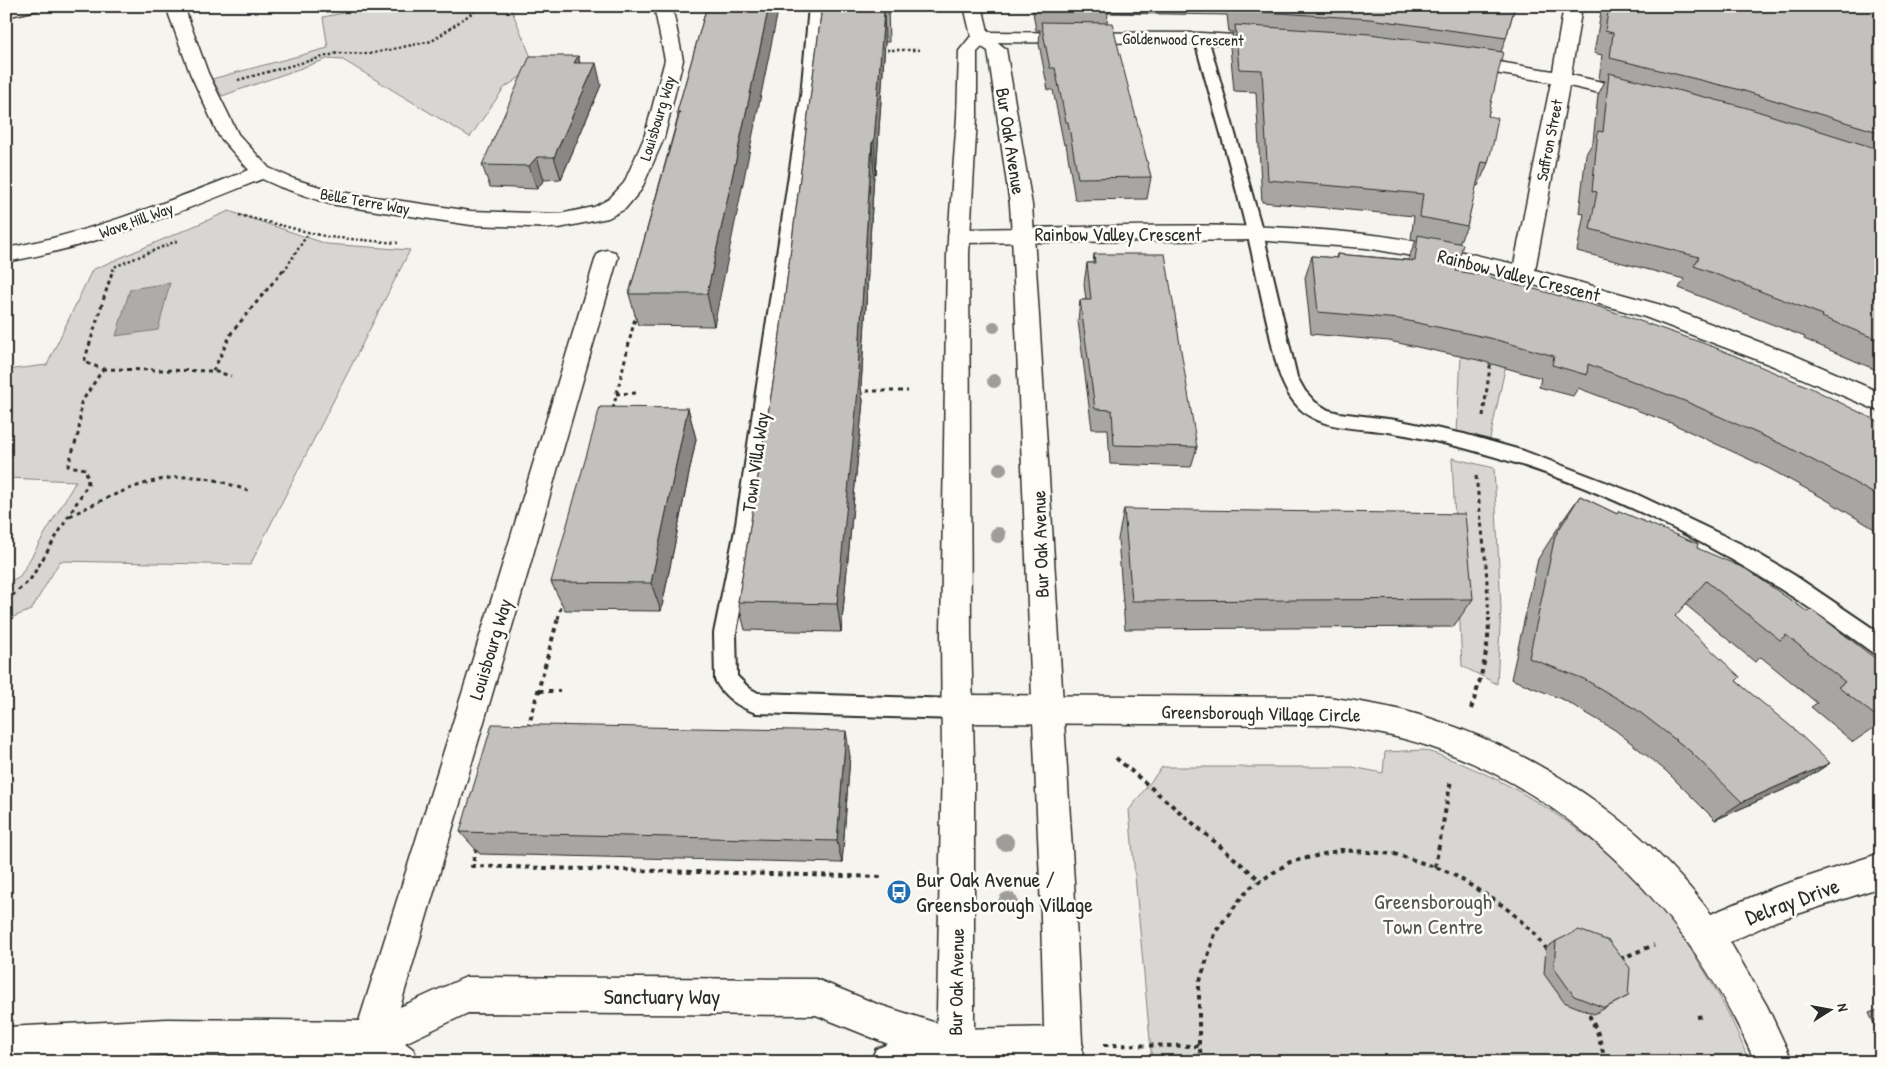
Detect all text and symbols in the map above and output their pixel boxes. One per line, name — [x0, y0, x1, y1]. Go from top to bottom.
street label: Goldenwood Crescent — [1122, 27, 1244, 51]
street label: Louisbourg Way — [634, 73, 680, 163]
street label: Bur Oak Avenue — [990, 86, 1032, 196]
street label: Saffron Street — [1530, 97, 1568, 183]
street label: Belle Terre Way — [319, 182, 412, 220]
street label: Wave Hill Way — [96, 196, 176, 244]
street label: Rainbow Valley Crescent — [1035, 221, 1202, 247]
street label: Rainbow Valley Crescent — [1435, 242, 1603, 308]
street label: Town Villa Way — [735, 410, 775, 514]
street label: Bur Oak Avenue — [1025, 489, 1055, 598]
street label: Louisbourg Way — [462, 595, 518, 703]
street label: Greensborough Village Circle — [1161, 698, 1361, 728]
place label: Bur Oak Avenue / Greensborough Village — [916, 864, 1093, 919]
street label: Delray Drive — [1741, 870, 1843, 932]
bus stop icon: Bur Oak Avenue / Greensborough Village — [886, 879, 912, 905]
park label: Greensborough Town Centre — [1374, 886, 1492, 941]
street label: Bur Oak Avenue — [942, 928, 970, 1036]
street label: Sanctuary Way — [604, 981, 720, 1011]
north arrow — [1804, 986, 1854, 1036]
text: N — [1833, 1002, 1853, 1013]

